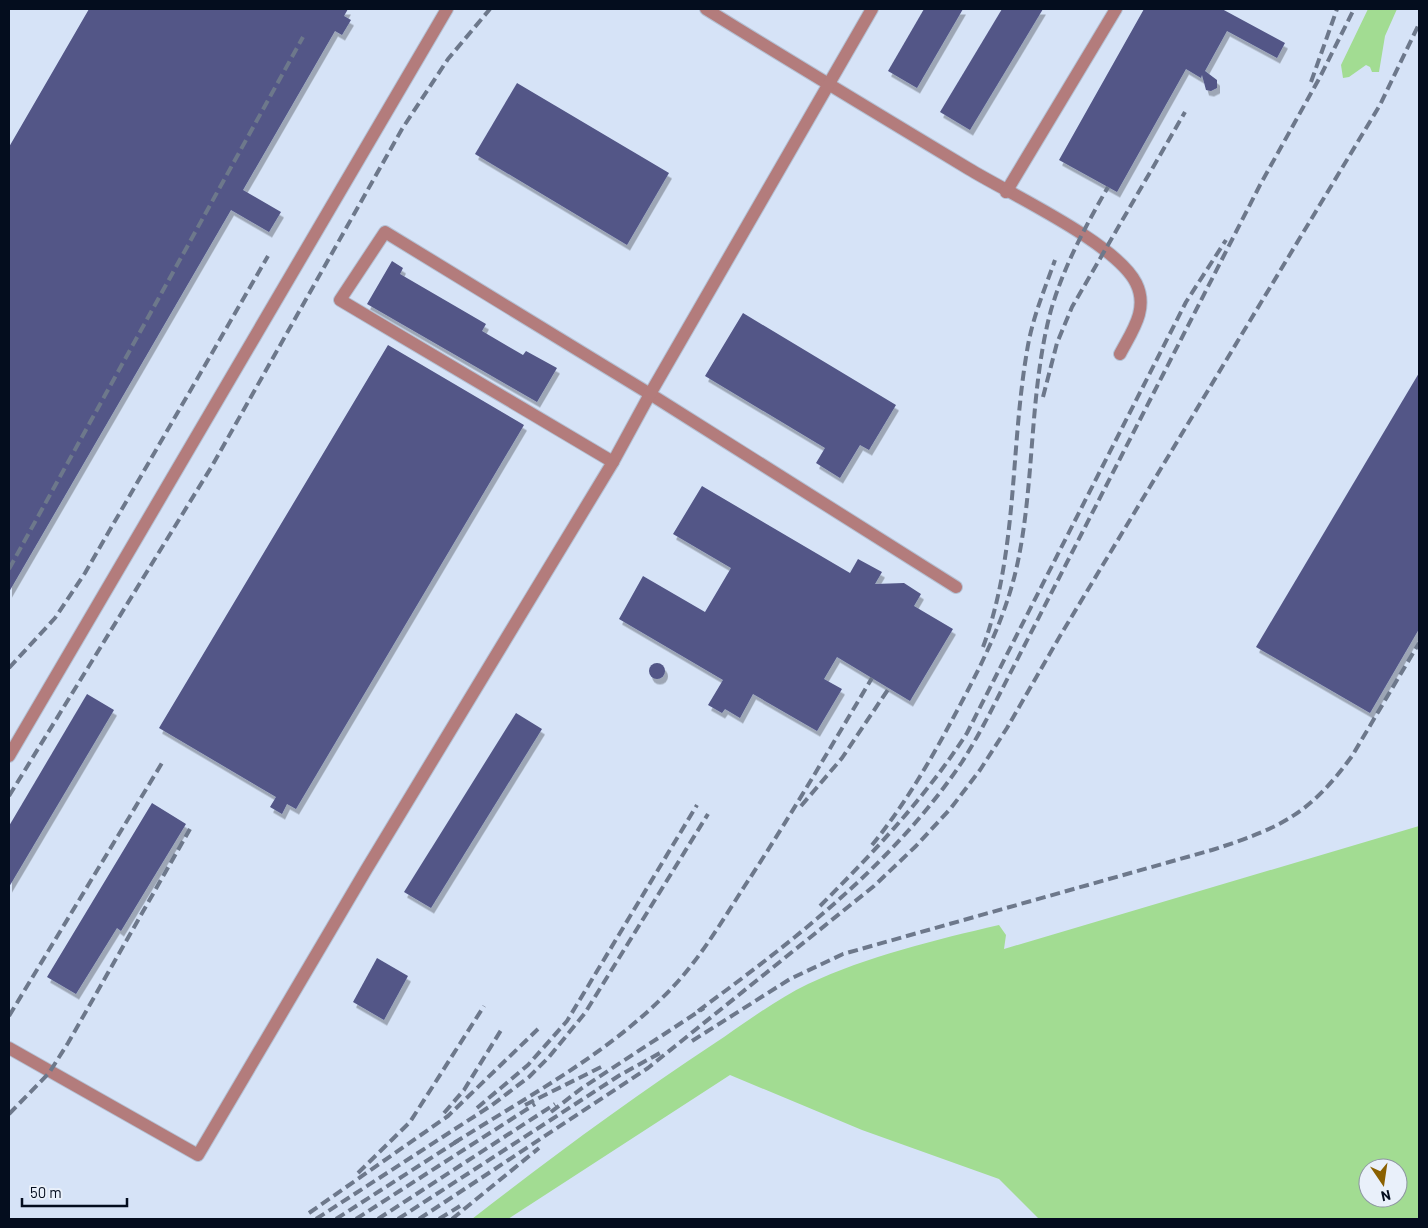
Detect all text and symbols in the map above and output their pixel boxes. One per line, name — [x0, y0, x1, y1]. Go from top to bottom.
north arrow — [1358, 1158, 1408, 1208]
scale bar — [22, 1176, 128, 1208]
text: 50 m — [30, 1183, 62, 1201]
text: N — [1380, 1187, 1392, 1205]

